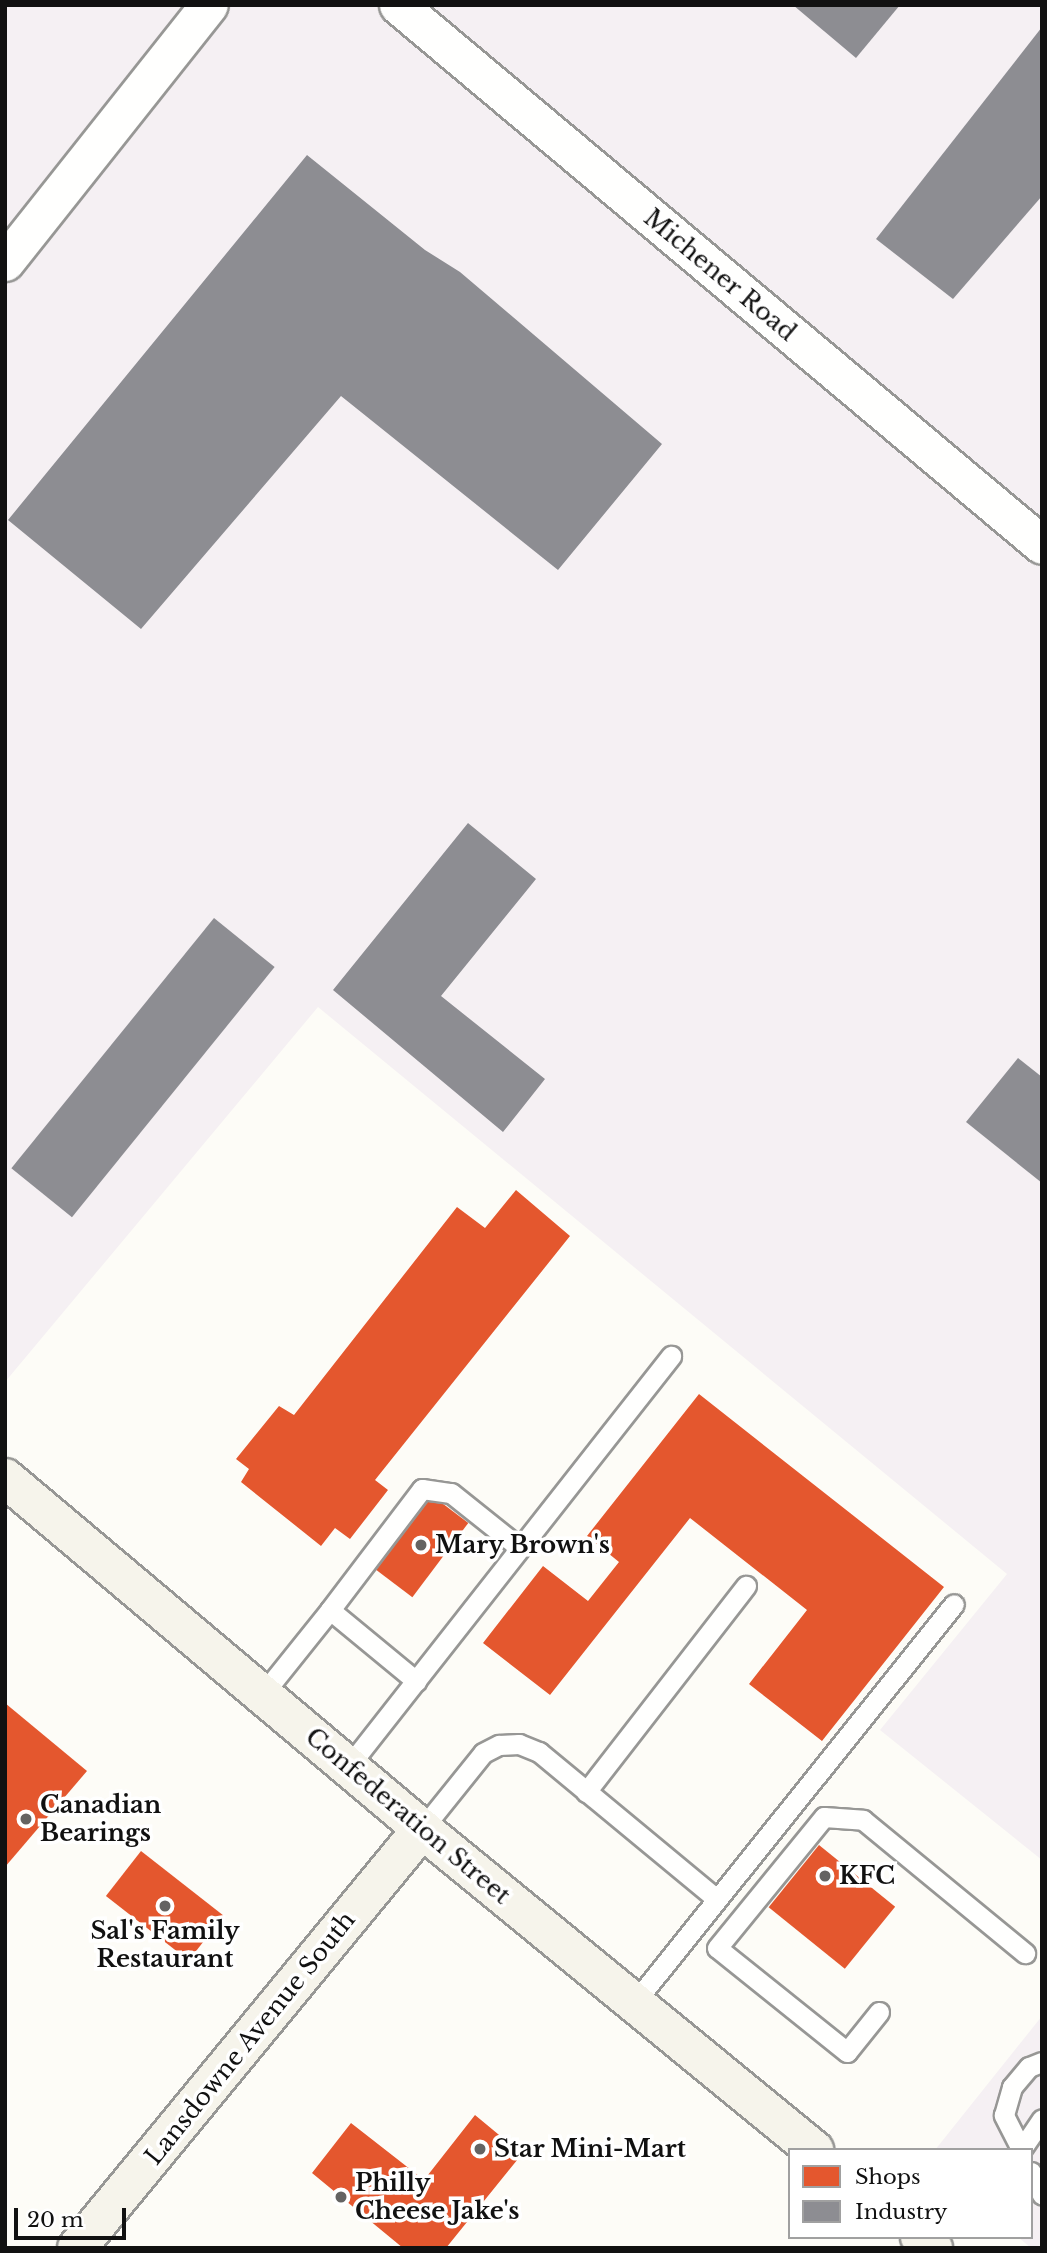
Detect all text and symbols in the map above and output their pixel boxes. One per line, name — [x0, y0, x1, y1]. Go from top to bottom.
street label: Michener Road — [638, 203, 802, 347]
place label: Mary Brown's — [435, 1531, 611, 1559]
marker: Mary Brown's — [413, 1537, 429, 1553]
street label: Confederation Street — [300, 1722, 516, 1910]
place label: Canadian Bearings — [40, 1791, 161, 1847]
marker: Canadian Bearings — [18, 1811, 34, 1827]
place label: KFC — [839, 1862, 895, 1890]
marker: KFC — [817, 1868, 833, 1884]
marker: Sal's Family Restaurant — [157, 1898, 173, 1914]
street label: Lansdowne Avenue South — [139, 1905, 361, 2171]
place label: Sal's Family Restaurant — [90, 1917, 240, 1973]
place label: Star Mini-Mart — [494, 2135, 686, 2163]
marker: Star Mini-Mart — [472, 2141, 488, 2157]
legend — [788, 2148, 1033, 2239]
text: Shops — [855, 2164, 921, 2190]
place label: Philly Cheese Jake's — [355, 2169, 519, 2225]
marker: Philly Cheese Jake's — [333, 2189, 349, 2205]
scale bar — [18, 2194, 130, 2238]
text: Industry — [855, 2199, 947, 2225]
text: 20 m — [27, 2207, 84, 2233]

